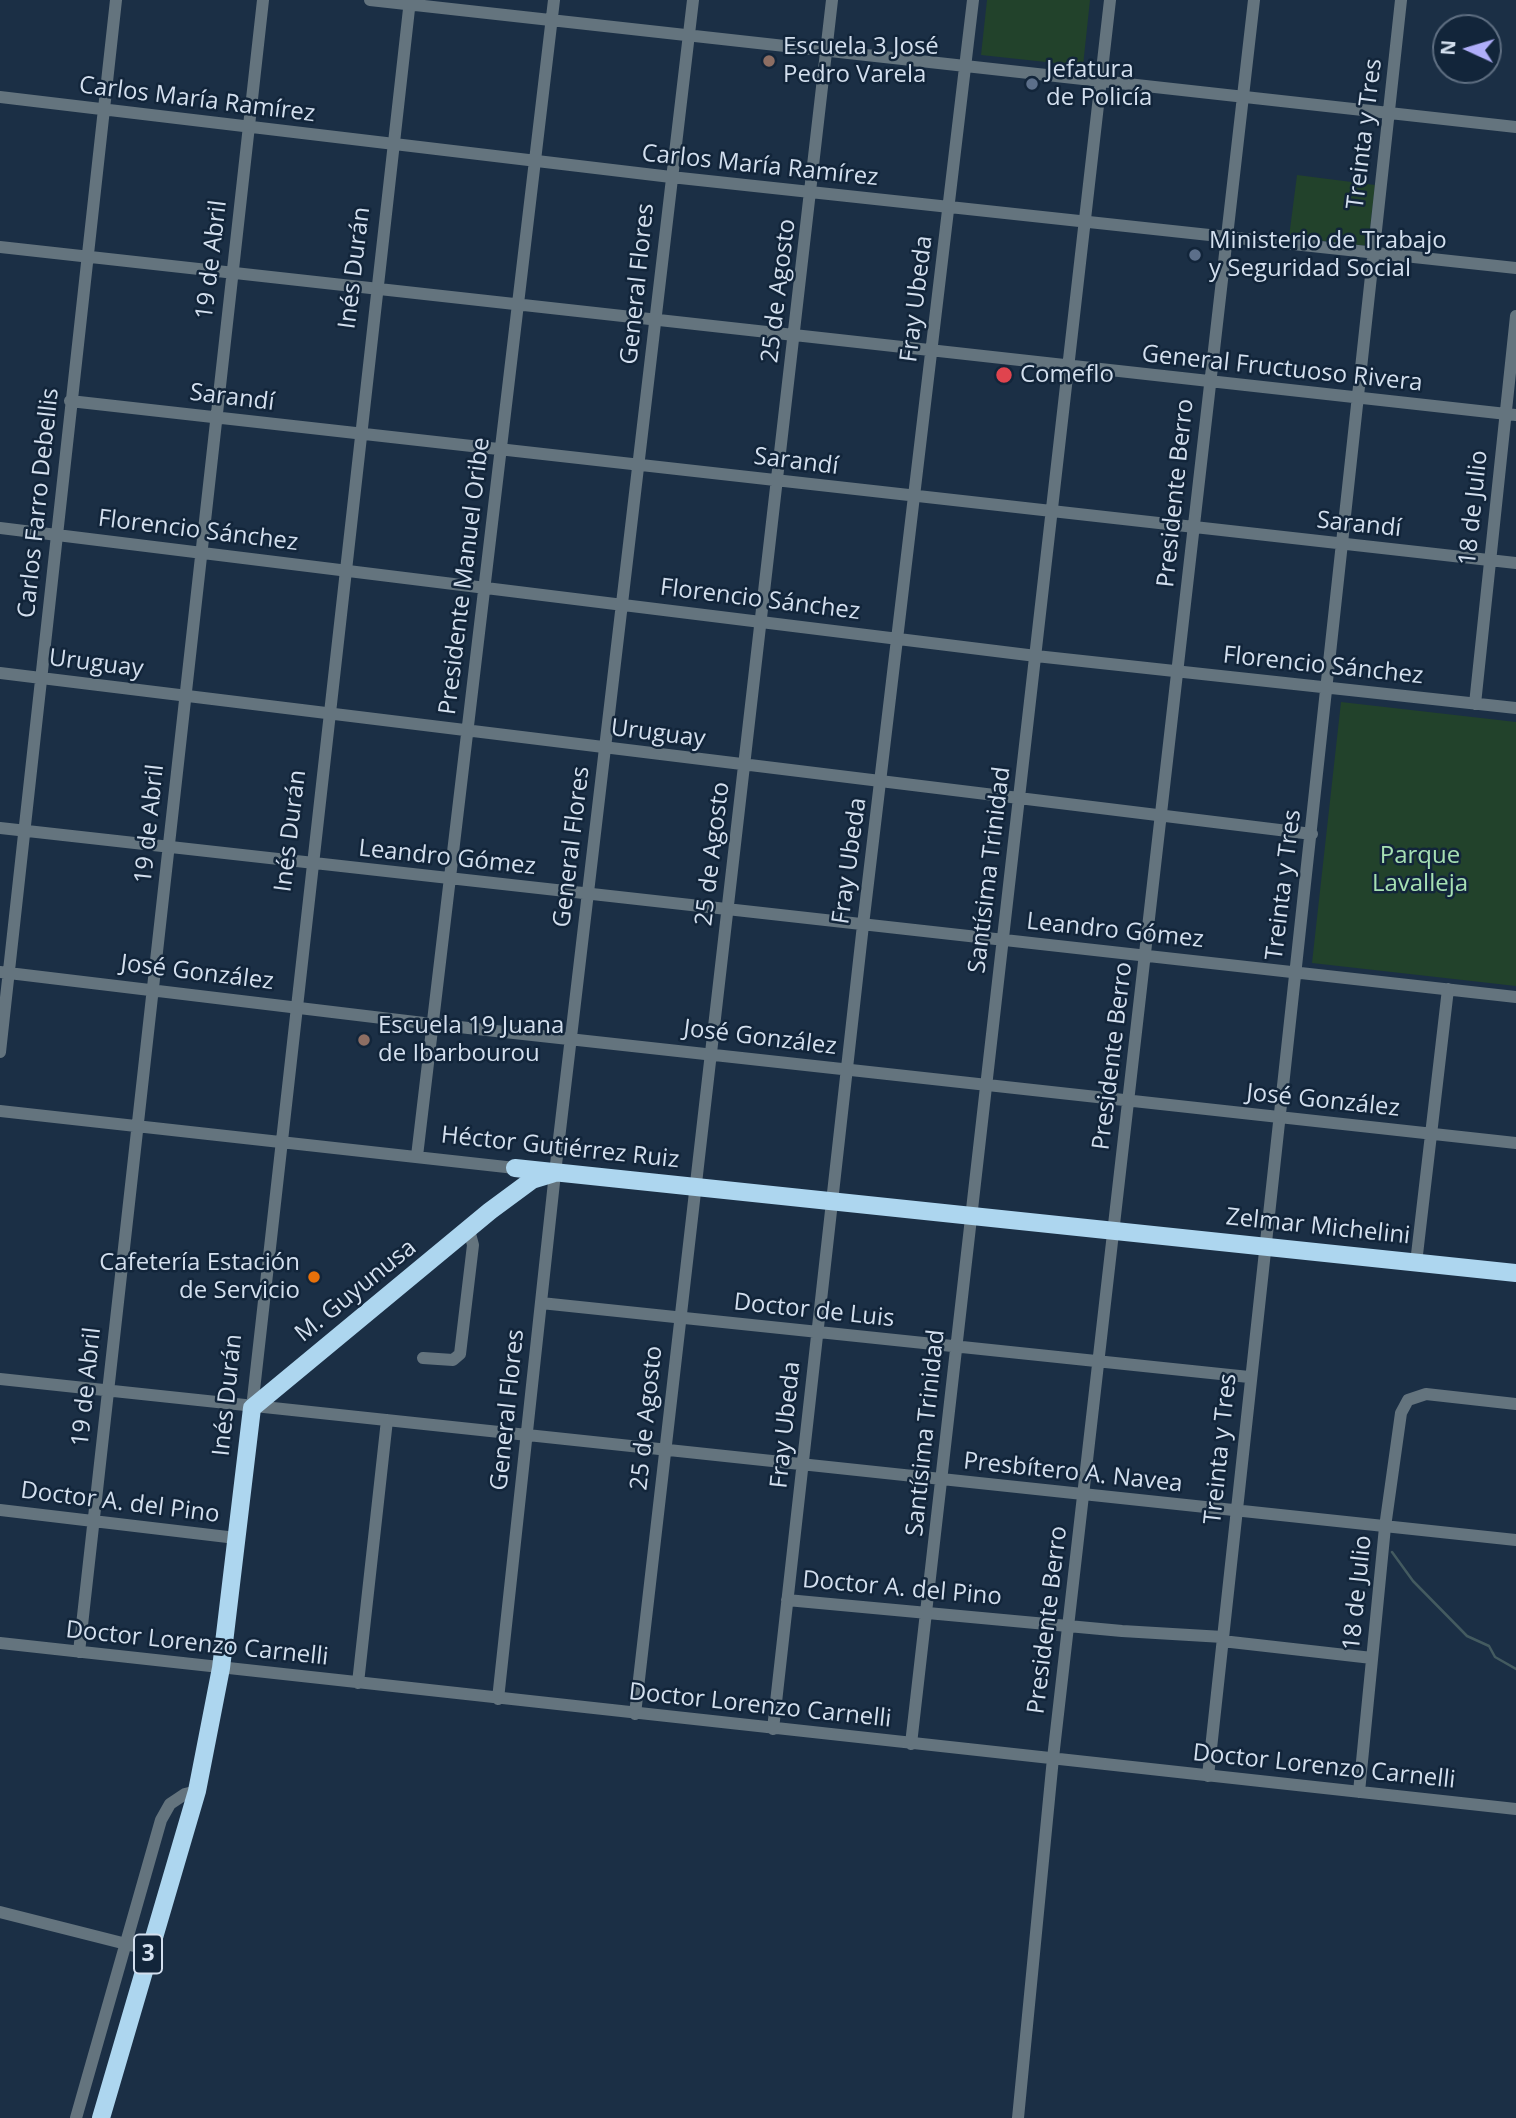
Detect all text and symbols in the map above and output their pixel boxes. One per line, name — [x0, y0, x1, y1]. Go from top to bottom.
north arrow — [1432, 14, 1502, 84]
place label: Escuela 3 José Pedro Varela — [783, 33, 939, 89]
text: N — [1435, 39, 1462, 56]
marker: Escuela 3 José Pedro Varela — [761, 53, 777, 69]
place label: Jefatura de Policía — [1046, 56, 1152, 112]
street label: Treinta y Tres — [1341, 57, 1389, 211]
street label: Carlos María Ramírez — [77, 71, 317, 129]
marker: Jefatura de Policía — [1024, 76, 1040, 92]
street label: Carlos María Ramírez — [640, 139, 880, 193]
street label: 19 de Abril — [190, 199, 234, 321]
street label: General Flores — [615, 202, 661, 366]
street label: Inés Durán — [333, 205, 377, 331]
street label: 25 de Agosto — [756, 217, 802, 365]
place label: Ministerio de Trabajo y Seguridad Social — [1209, 227, 1447, 283]
street label: Fray Ubeda — [895, 234, 939, 364]
marker: Ministerio de Trabajo y Seguridad Social — [1187, 247, 1203, 263]
street label: General Fructuoso Rivera — [1140, 340, 1424, 398]
place label: Comeflo — [1020, 361, 1114, 389]
marker: Comeflo — [994, 365, 1014, 385]
street label: Sarandí — [188, 379, 276, 417]
street label: Carlos Farro Debellis — [13, 387, 65, 619]
street label: Presidente Berro — [1152, 397, 1200, 589]
street label: Presidente Manuel Oribe — [434, 436, 496, 716]
street label: Sarandí — [752, 443, 840, 481]
street label: 18 de Julio — [1454, 449, 1494, 567]
street label: Florencio Sánchez — [96, 504, 300, 558]
street label: Sarandí — [1315, 506, 1403, 544]
street label: Florencio Sánchez — [658, 573, 862, 627]
street label: Florencio Sánchez — [1221, 641, 1425, 691]
street label: Uruguay — [47, 644, 145, 684]
street label: Uruguay — [609, 714, 707, 754]
street label: 19 de Abril — [129, 763, 171, 885]
street label: General Flores — [548, 765, 596, 929]
street label: Santísima Trinidad — [963, 765, 1017, 975]
street label: Inés Durán — [269, 768, 313, 894]
street label: 25 de Agosto — [690, 780, 736, 928]
street label: Fray Ubeda — [827, 796, 873, 926]
street label: Treinta y Tres — [1260, 808, 1308, 962]
street label: Leandro Gómez — [357, 834, 537, 882]
park label: Parque Lavalleja — [1372, 842, 1468, 898]
street label: Leandro Gómez — [1025, 907, 1205, 955]
street label: José González — [119, 949, 275, 997]
street label: Presidente Berro — [1087, 960, 1139, 1152]
place label: Escuela 19 Juana de Ibarbourou — [378, 1012, 564, 1068]
street label: José González — [682, 1014, 838, 1062]
marker: Escuela 19 Juana de Ibarbourou — [356, 1032, 372, 1048]
street label: José González — [1245, 1079, 1401, 1123]
street label: Héctor Gutiérrez Ruiz — [439, 1121, 681, 1175]
street label: Zelmar Michelini — [1224, 1203, 1412, 1251]
street label: M. Guyunusa — [290, 1233, 422, 1349]
place label: Cafetería Estación de Servicio — [99, 1249, 300, 1305]
marker: Cafetería Estación de Servicio — [306, 1269, 322, 1285]
street label: Doctor de Luis — [732, 1288, 896, 1334]
street label: 19 de Abril — [66, 1326, 108, 1448]
street label: General Flores — [485, 1328, 531, 1492]
street label: Santísima Trinidad — [901, 1328, 951, 1538]
street label: Inés Durán — [207, 1333, 249, 1457]
street label: 25 de Agosto — [625, 1344, 669, 1492]
street label: Fray Ubeda — [765, 1360, 807, 1490]
street label: Treinta y Tres — [1199, 1372, 1243, 1526]
street label: Presbítero A. Navea — [962, 1447, 1184, 1499]
street label: Doctor A. del Pino — [19, 1477, 221, 1529]
street label: Presidente Berro — [1022, 1524, 1074, 1716]
street label: 18 de Julio — [1338, 1534, 1378, 1652]
street label: Doctor A. del Pino — [801, 1566, 1003, 1612]
street label: Doctor Lorenzo Carnelli — [64, 1616, 330, 1672]
street label: Doctor Lorenzo Carnelli — [627, 1678, 893, 1734]
street label: Doctor Lorenzo Carnelli — [1191, 1739, 1457, 1795]
road number: 3 — [134, 1935, 162, 1974]

